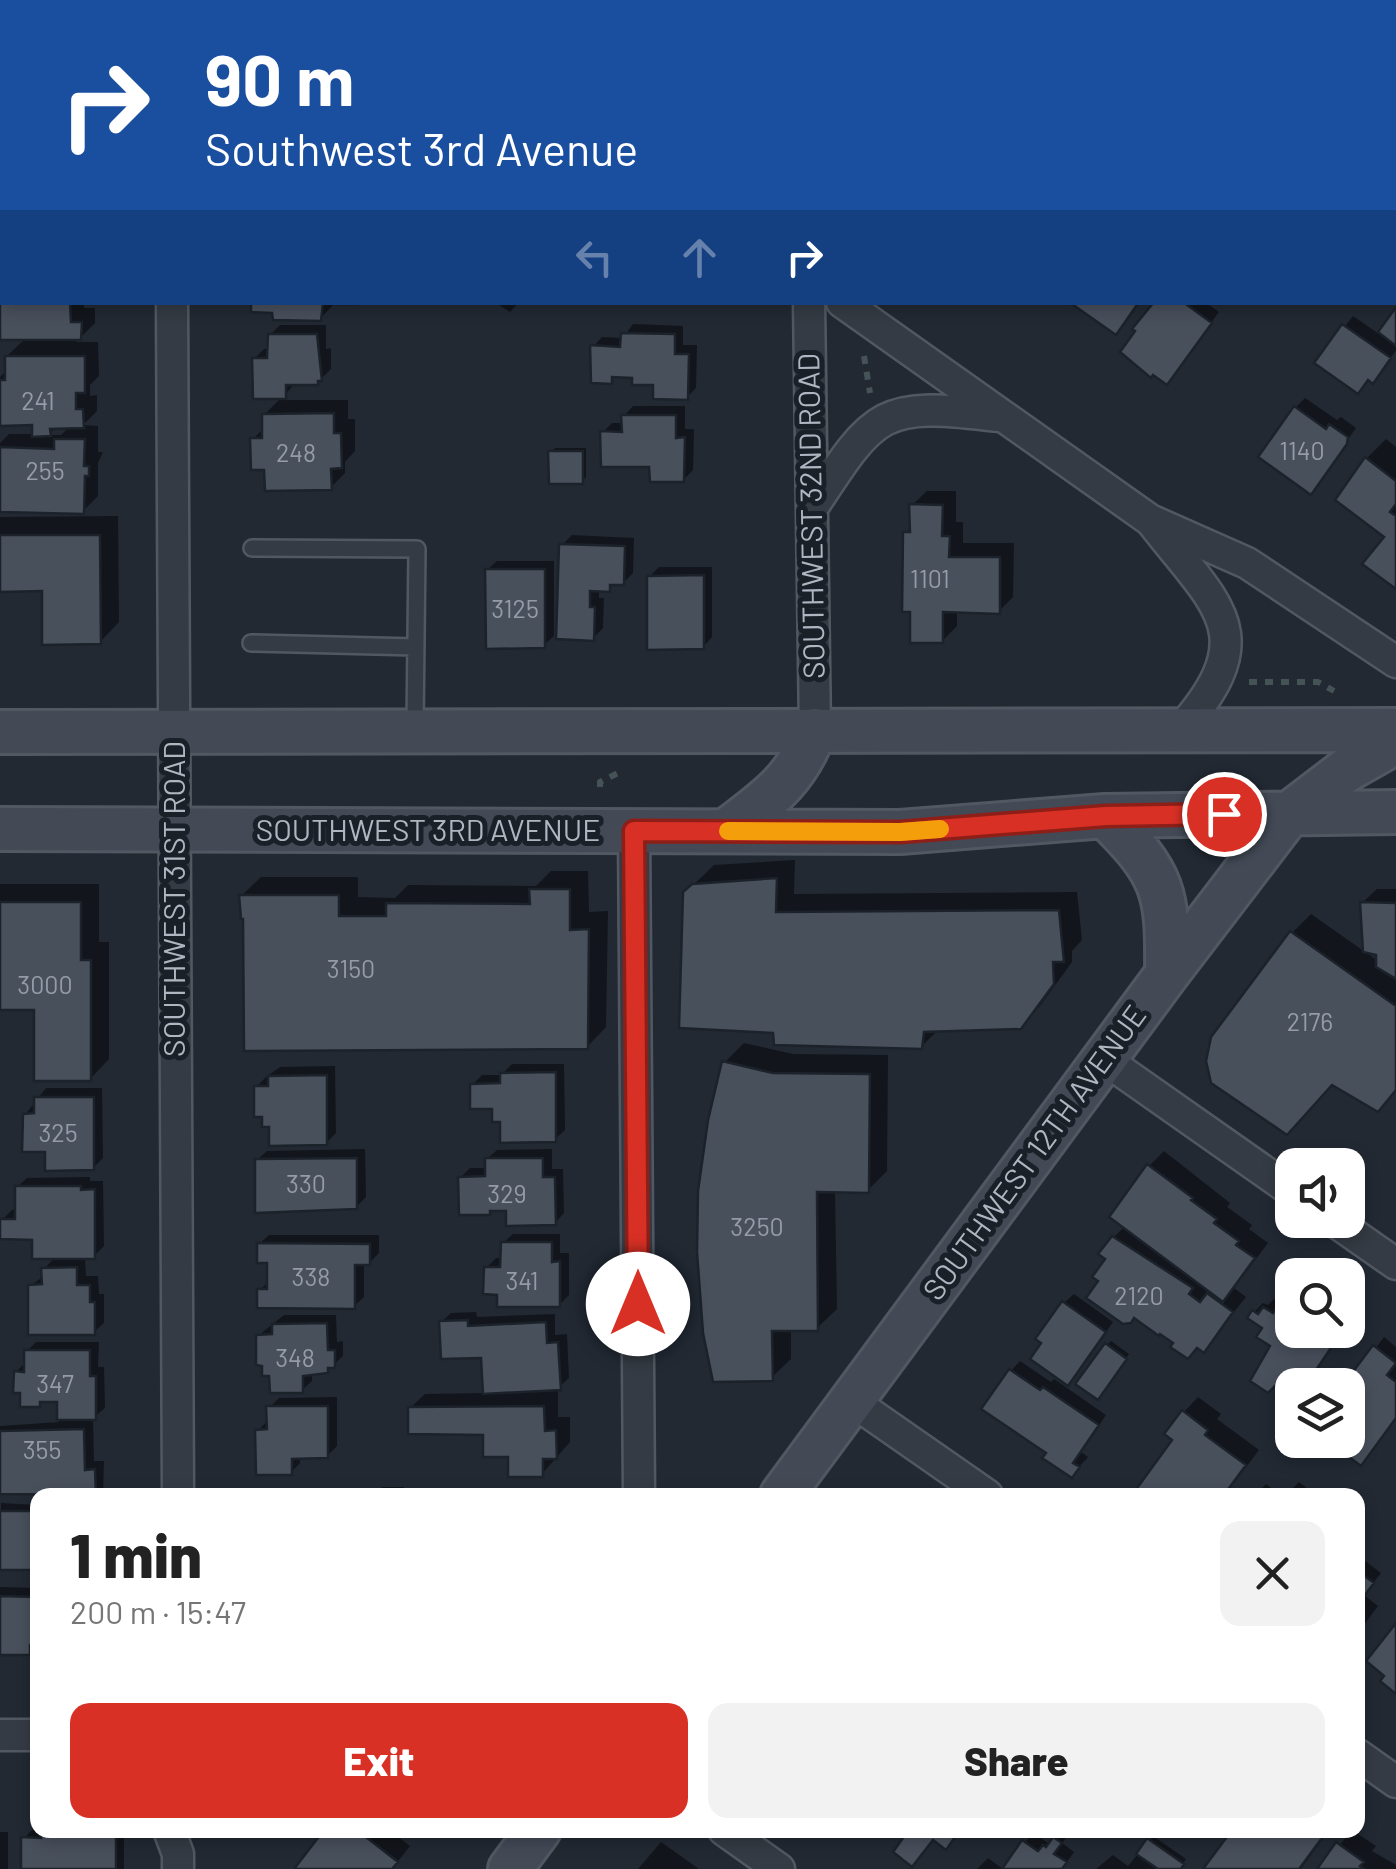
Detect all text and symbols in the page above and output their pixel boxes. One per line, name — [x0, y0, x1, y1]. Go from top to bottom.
text: 90 m — [205, 36, 355, 120]
icon: right — [40, 40, 170, 170]
text: Southwest 3rd Avenue — [205, 121, 638, 175]
icon: left — [567, 230, 622, 285]
icon: ahead — [672, 230, 727, 285]
icon: right — [777, 230, 832, 285]
street label: SOUTHWEST 32ND ROAD — [789, 353, 831, 679]
house number: 241 — [21, 385, 55, 415]
house number: 1140 — [1279, 435, 1325, 465]
house number: 248 — [276, 437, 316, 467]
house number: 255 — [25, 455, 65, 485]
house number: 1101 — [910, 563, 950, 593]
house number: 3125 — [491, 593, 539, 623]
street label: SOUTHWEST 31ST ROAD — [155, 741, 191, 1057]
pin — [1182, 772, 1267, 857]
icon: arrive — [1197, 787, 1252, 842]
street label: SOUTHWEST 3RD AVENUE — [256, 811, 600, 847]
house number: 3150 — [327, 953, 375, 983]
house number: 3000 — [17, 969, 73, 999]
street label: SOUTHWEST 12TH AVENUE — [914, 997, 1152, 1306]
house number: 2176 — [1287, 1006, 1333, 1036]
house number: 325 — [38, 1117, 78, 1147]
map controls — [1275, 1148, 1365, 1458]
button: sound — [1275, 1148, 1365, 1238]
house number: 330 — [286, 1168, 326, 1198]
house number: 329 — [487, 1178, 527, 1208]
house number: 3250 — [730, 1211, 784, 1241]
position arrow — [586, 1252, 690, 1356]
button: search — [1275, 1258, 1365, 1348]
house number: 338 — [292, 1261, 330, 1291]
house number: 341 — [505, 1265, 539, 1295]
house number: 2120 — [1114, 1280, 1164, 1310]
house number: 348 — [275, 1342, 315, 1372]
house number: 347 — [36, 1368, 74, 1398]
button: layers — [1275, 1368, 1365, 1458]
house number: 355 — [23, 1434, 61, 1464]
text: 1 min — [70, 1518, 202, 1590]
button: close — [1220, 1521, 1325, 1626]
text: 200 m · 15:47 — [70, 1592, 246, 1630]
button: Exit — [70, 1703, 688, 1818]
button: Share — [708, 1703, 1325, 1818]

